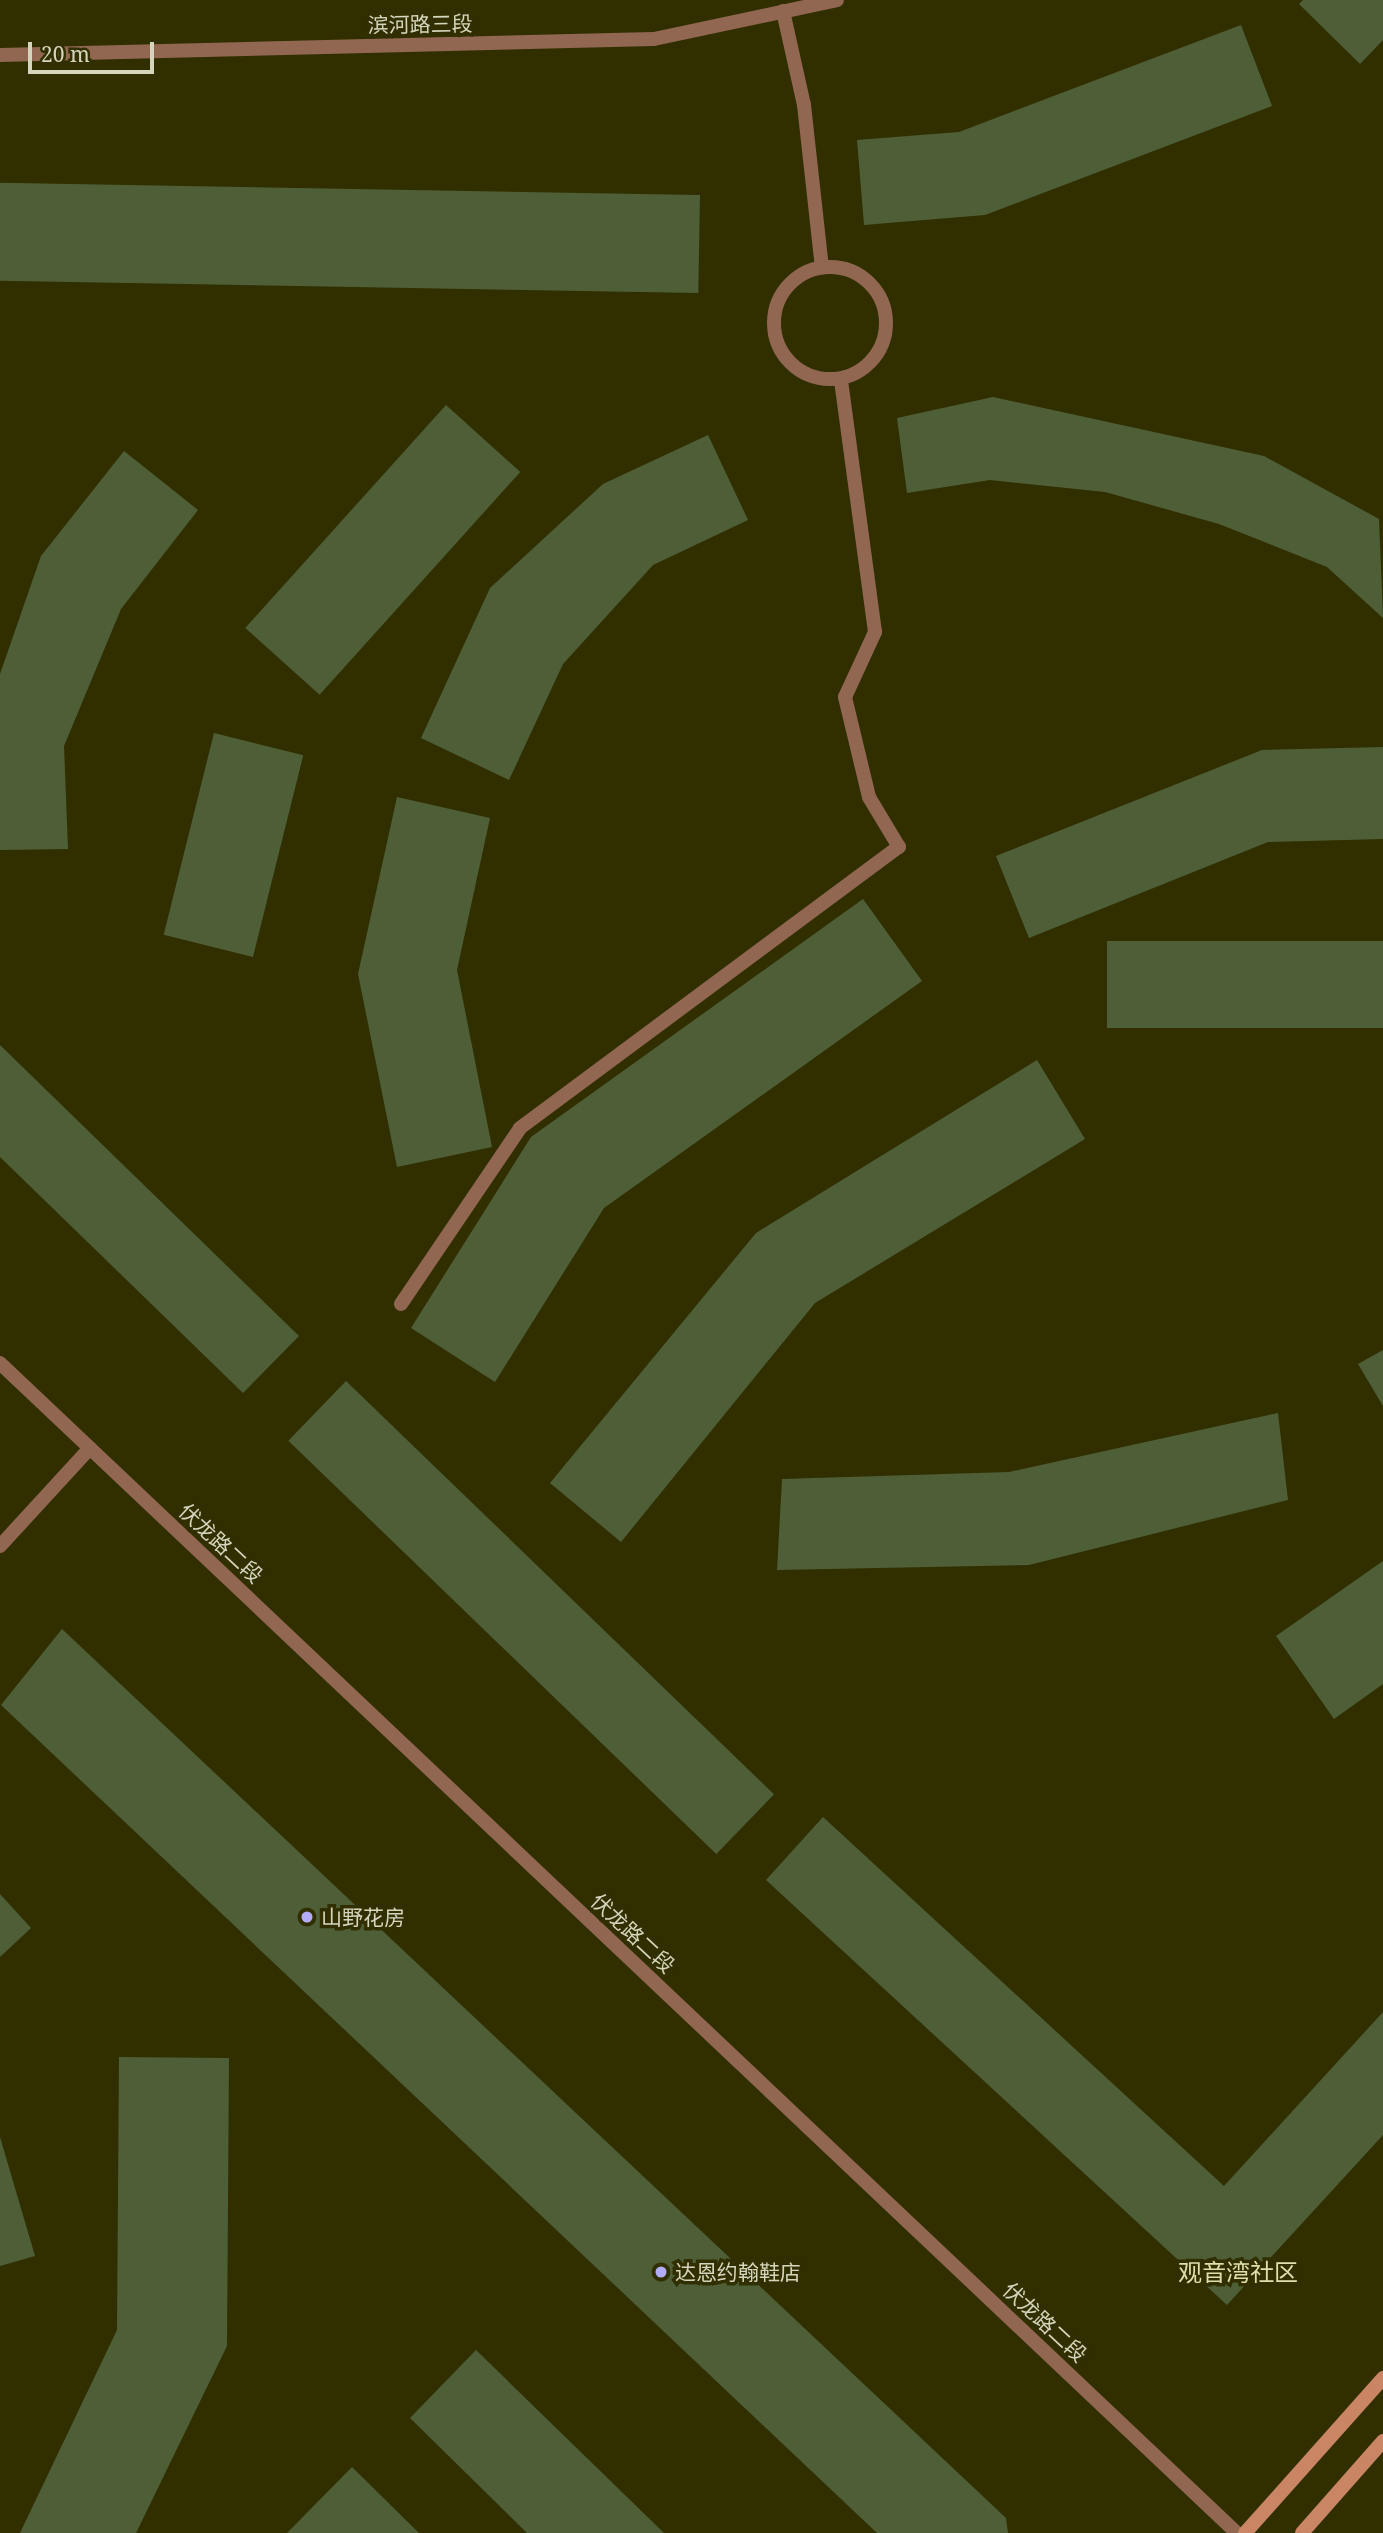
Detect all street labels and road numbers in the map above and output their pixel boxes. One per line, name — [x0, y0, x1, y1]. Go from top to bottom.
street label: 滨河路三段 — [367, 10, 473, 38]
street label: 伏龙路二段 — [174, 1498, 268, 1588]
street label: 伏龙路二段 — [586, 1888, 680, 1978]
street label: 伏龙路二段 — [998, 2277, 1092, 2367]

